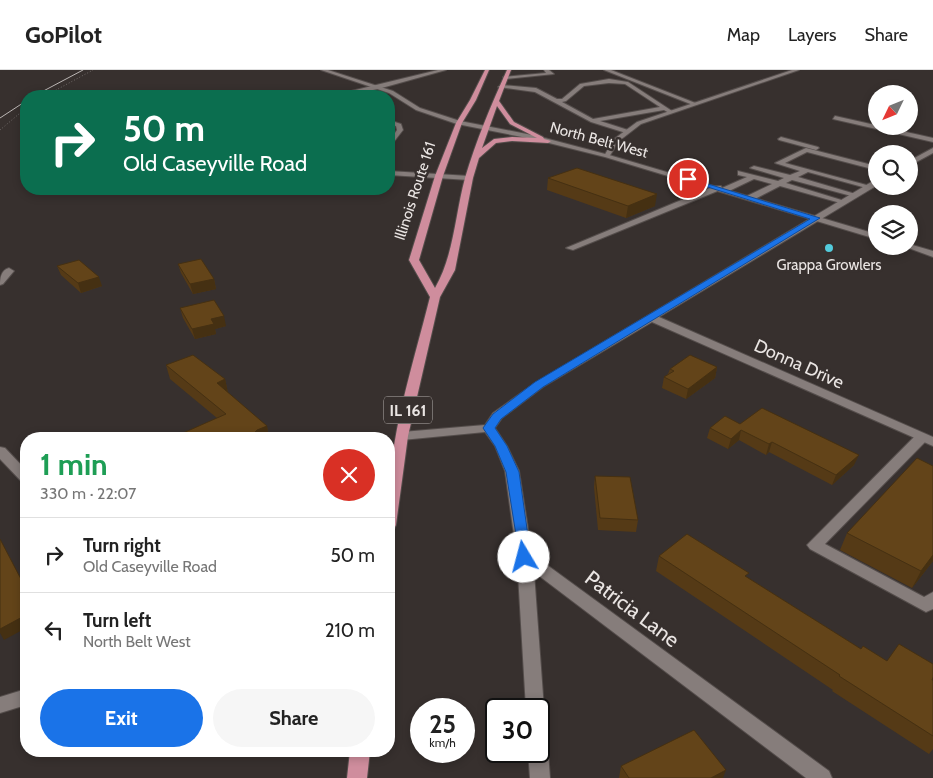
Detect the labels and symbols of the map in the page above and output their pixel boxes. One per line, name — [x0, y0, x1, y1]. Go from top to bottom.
north arrow — [868, 85, 918, 135]
street label: North Belt West — [548, 118, 650, 162]
street label: Illinois Route 161 — [391, 140, 439, 242]
pin — [667, 158, 709, 200]
marker: Grappa Growlers — [823, 242, 835, 254]
place label: Grappa Growlers — [777, 256, 881, 274]
street label: Donna Drive — [751, 334, 847, 394]
road number: IL 161 — [384, 396, 432, 424]
position arrow — [497, 530, 549, 582]
street label: Patricia Lane — [580, 565, 685, 652]
speed limit sign: 30 — [485, 698, 550, 763]

